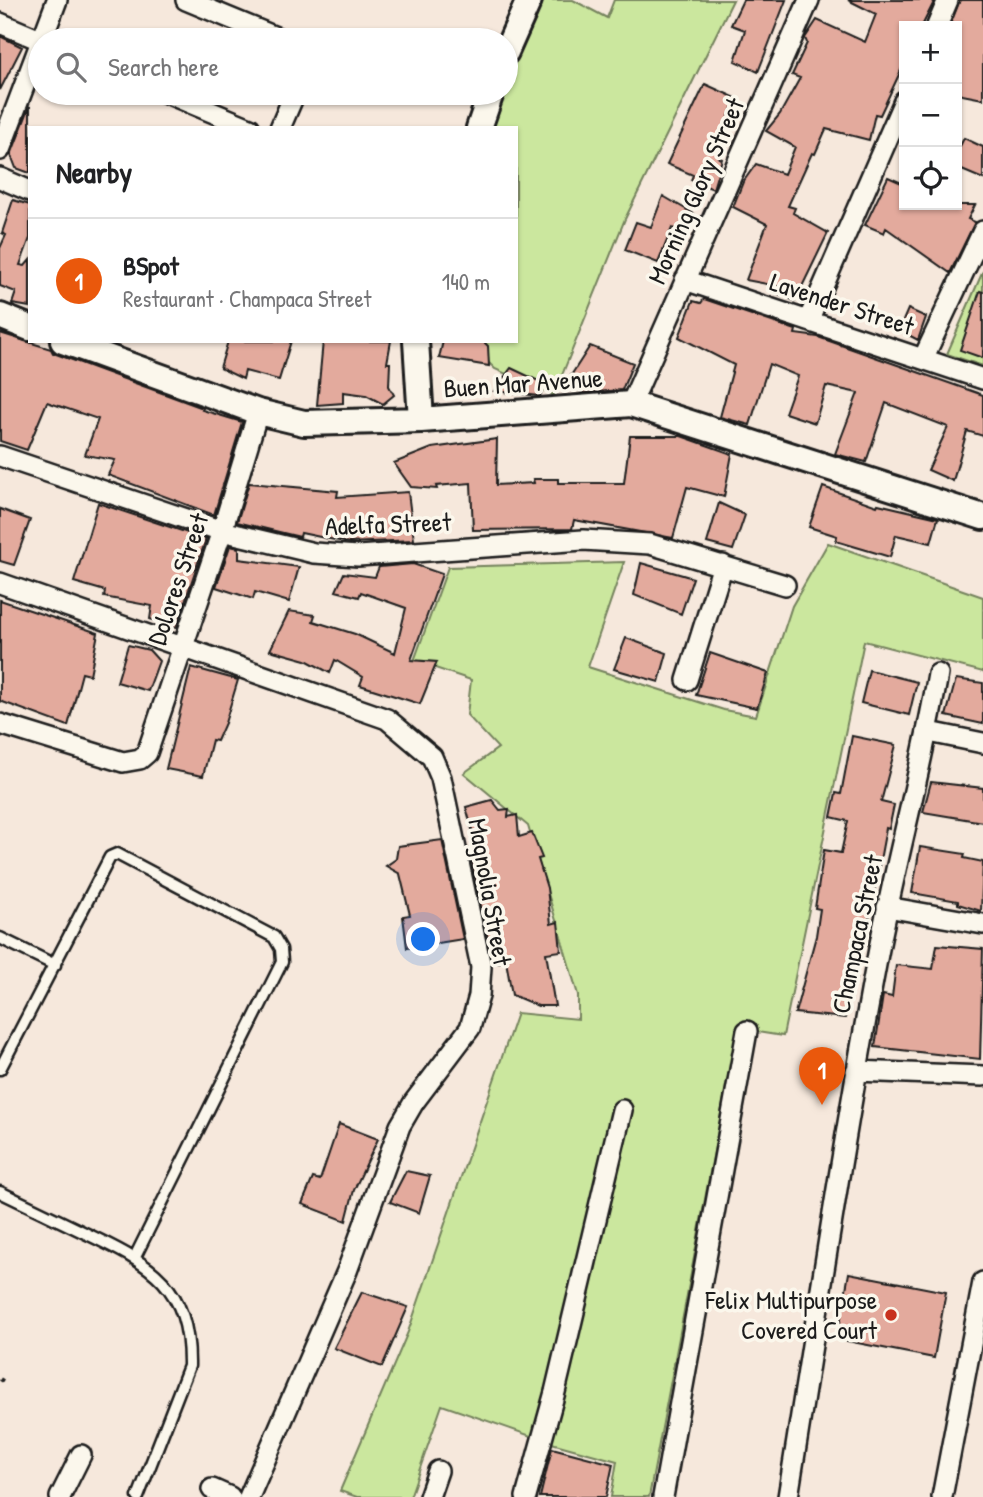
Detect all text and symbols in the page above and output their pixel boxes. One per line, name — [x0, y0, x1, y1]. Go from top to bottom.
map controls — [899, 21, 962, 210]
button: + — [899, 21, 962, 84]
search box — [28, 28, 518, 105]
icon: search — [52, 48, 90, 86]
text: Search here — [108, 49, 219, 84]
button: − — [899, 84, 962, 147]
street label: Morning Glory Street — [639, 91, 753, 289]
button: locate — [899, 147, 962, 210]
text: Nearby — [56, 152, 132, 192]
text: BSpot — [123, 248, 179, 283]
street label: Lavender Street — [766, 264, 920, 344]
text: 1 — [75, 266, 83, 297]
text: 140 m — [442, 266, 490, 297]
text: Restaurant · Champaca Street — [123, 283, 372, 314]
street label: Buen Mar Avenue — [442, 359, 604, 406]
street label: Adelfa Street — [324, 504, 453, 543]
street label: Dolores Street — [139, 507, 217, 649]
street label: Magnolia Street — [460, 816, 521, 969]
street label: Champaca Street — [823, 850, 891, 1016]
your location — [406, 922, 440, 956]
pin: 1 — [799, 1047, 845, 1105]
place label: Felix Multipurpose Covered Court — [704, 1282, 878, 1347]
marker: Felix Multipurpose Covered Court — [883, 1307, 899, 1323]

